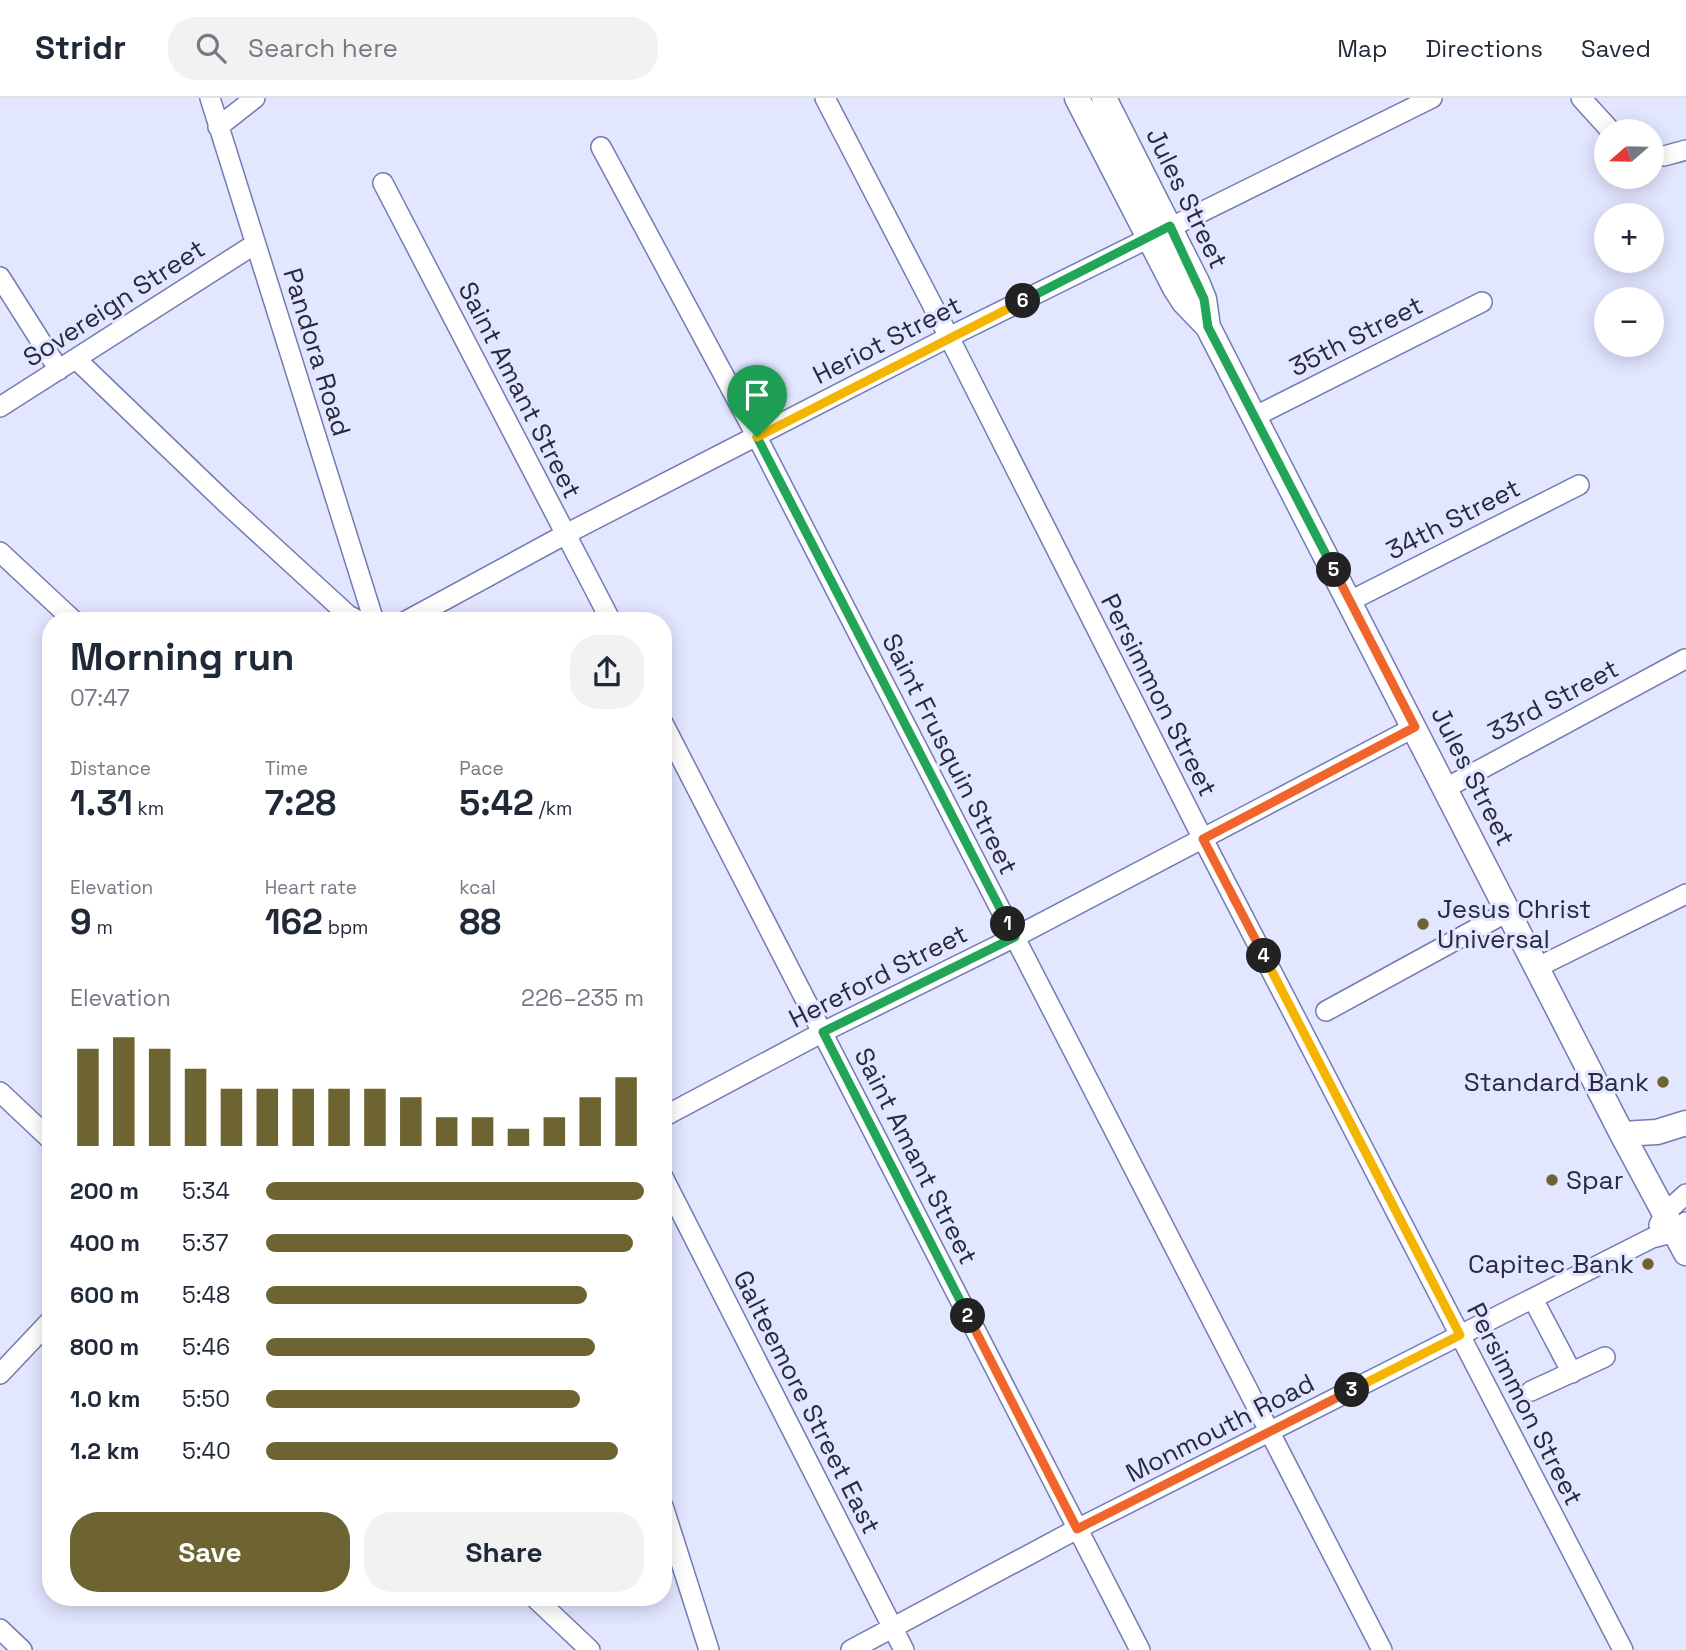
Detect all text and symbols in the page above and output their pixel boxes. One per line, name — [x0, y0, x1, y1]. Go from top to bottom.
search box — [168, 17, 658, 80]
text: Stridr — [35, 27, 126, 69]
icon: search — [192, 29, 230, 67]
text: Search here — [248, 31, 398, 65]
text: Map — [1337, 33, 1387, 64]
text: Directions — [1425, 33, 1543, 64]
text: Saved — [1581, 33, 1651, 64]
north arrow — [1594, 119, 1664, 189]
map controls — [1594, 119, 1664, 357]
street label: Jules Street — [1138, 122, 1236, 274]
button: + — [1594, 203, 1664, 273]
street label: Sovereign Street — [17, 231, 211, 375]
street label: Pandora Road — [275, 264, 359, 440]
street label: Saint Amant Street — [451, 276, 589, 504]
pin: 6 — [1006, 284, 1040, 318]
button: − — [1594, 287, 1664, 357]
street label: Heriot Street — [807, 288, 967, 392]
text: 6 — [1017, 288, 1028, 313]
street label: 35th Street — [1284, 288, 1428, 384]
pin — [727, 365, 787, 437]
icon: arrive — [738, 376, 776, 414]
street label: 34th Street — [1380, 471, 1526, 567]
pin: 5 — [1316, 552, 1352, 588]
text: 5 — [1328, 557, 1339, 582]
street label: Persimmon Street — [1093, 588, 1225, 802]
street label: Saint Frusquin Street — [874, 628, 1026, 880]
text: Morning run — [70, 633, 295, 681]
button: share — [570, 635, 644, 709]
street label: 33rd Street — [1482, 651, 1624, 749]
text: 07:47 — [70, 683, 130, 713]
street label: Jules Street — [1423, 700, 1523, 852]
text: Distance — [70, 756, 151, 781]
text: Time — [265, 756, 308, 781]
text: Pace — [459, 756, 504, 781]
text: 1.31 — [70, 781, 133, 825]
text: 7:28 — [265, 781, 336, 825]
text: 5:42 — [459, 781, 534, 825]
text: km — [133, 796, 164, 821]
text: /km — [534, 796, 572, 821]
text: Elevation — [70, 875, 153, 900]
text: Heart rate — [265, 875, 357, 900]
text: kcal — [459, 875, 496, 900]
place label: Jesus Christ Universal — [1437, 892, 1591, 956]
text: 9 — [70, 900, 92, 944]
text: 162 — [265, 900, 323, 944]
text: 88 — [459, 900, 501, 944]
pin: 1 — [990, 906, 1026, 942]
text: 1 — [1003, 911, 1012, 936]
text: m — [92, 915, 113, 940]
text: bpm — [323, 915, 368, 940]
street label: Hereford Street — [783, 916, 973, 1036]
marker: Jesus Christ Universal — [1415, 916, 1431, 932]
pin: 4 — [1246, 938, 1282, 974]
text: 4 — [1257, 943, 1270, 968]
text: Elevation — [70, 983, 171, 1013]
text: 226–235 m — [521, 983, 644, 1013]
street label: Saint Amant Street — [847, 1042, 985, 1270]
place label: Standard Bank — [1464, 1065, 1649, 1099]
marker: Standard Bank — [1655, 1074, 1671, 1090]
place label: Spar — [1566, 1163, 1623, 1197]
marker: Spar — [1544, 1172, 1560, 1188]
text: 200 m — [70, 1176, 139, 1206]
text: 5:34 — [182, 1176, 230, 1206]
text: 400 m — [70, 1228, 140, 1258]
text: 5:37 — [182, 1228, 228, 1258]
place label: Capitec Bank — [1468, 1247, 1634, 1281]
marker: Capitec Bank — [1640, 1256, 1656, 1272]
street label: Galteemore Street East — [726, 1264, 888, 1540]
text: 600 m — [70, 1280, 140, 1310]
text: 5:48 — [182, 1280, 230, 1310]
street label: Persimmon Street — [1459, 1297, 1591, 1511]
pin: 2 — [950, 1298, 986, 1334]
text: 2 — [962, 1303, 973, 1328]
text: 800 m — [70, 1332, 139, 1362]
text: 5:46 — [182, 1332, 230, 1362]
street label: Monmouth Road — [1120, 1366, 1320, 1490]
pin: 3 — [1334, 1372, 1370, 1408]
text: 3 — [1346, 1377, 1357, 1402]
text: 1.0 km — [70, 1384, 140, 1414]
text: 5:50 — [182, 1384, 230, 1414]
text: 1.2 km — [70, 1436, 139, 1466]
text: 5:40 — [182, 1436, 231, 1466]
button: Save — [70, 1512, 350, 1592]
button: Share — [364, 1512, 644, 1592]

